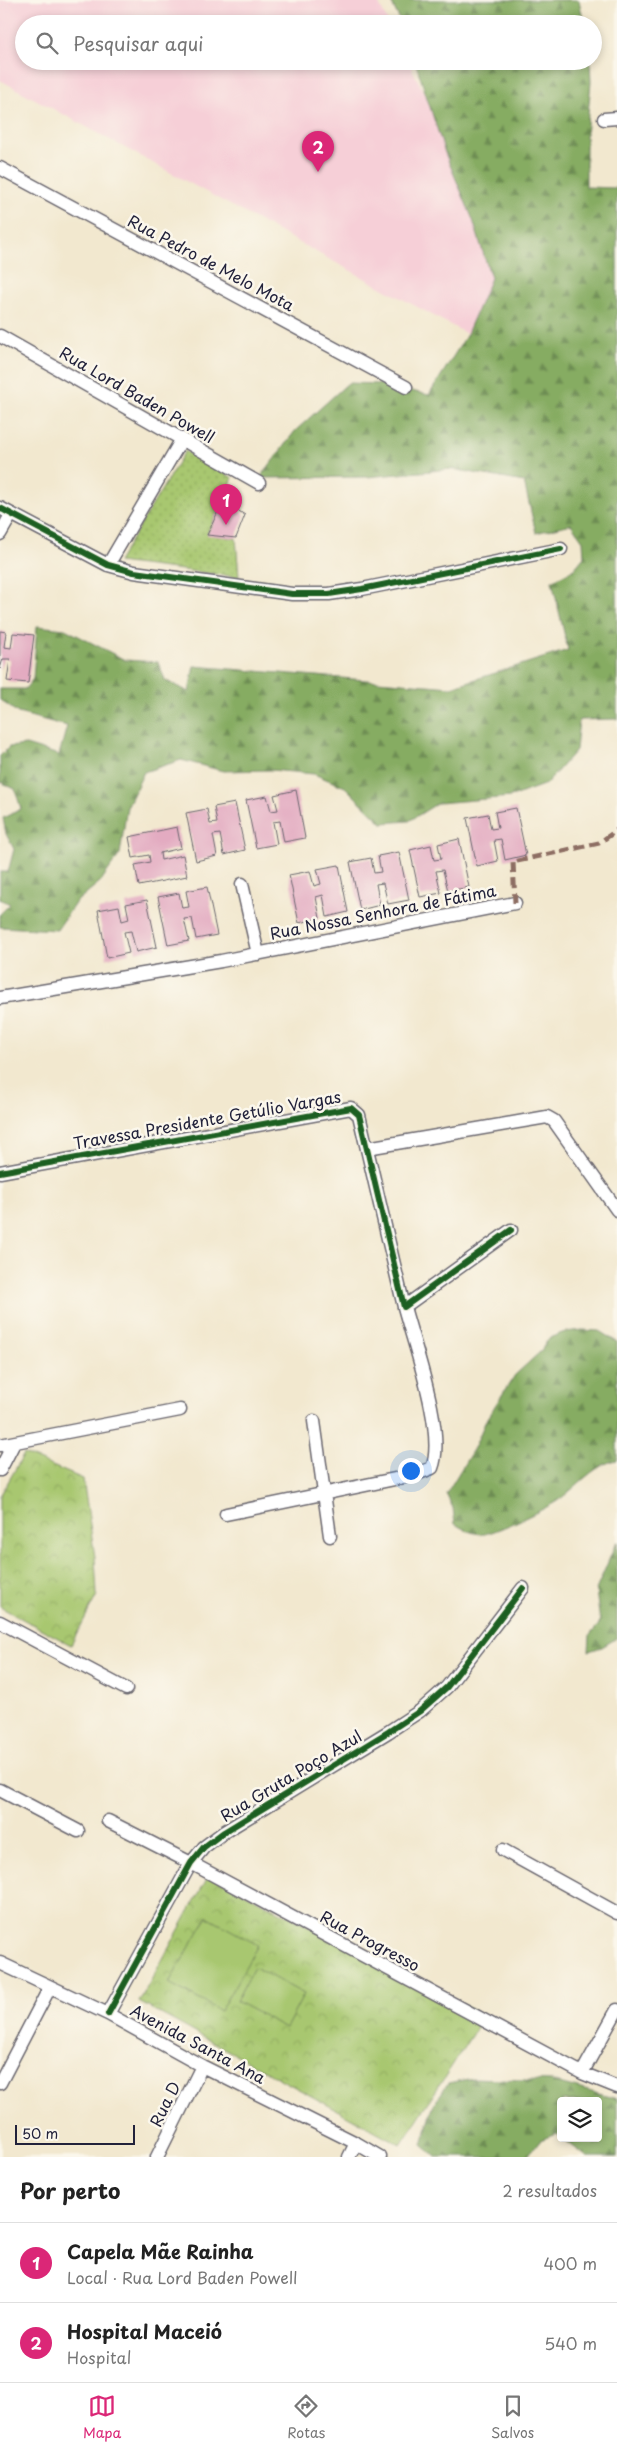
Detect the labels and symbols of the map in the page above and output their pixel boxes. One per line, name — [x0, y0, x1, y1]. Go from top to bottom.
pin: 2 — [302, 131, 334, 172]
street label: Rua Pedro de Melo Mota — [124, 208, 299, 316]
street label: Rua Lord Baden Powell — [56, 340, 219, 448]
pin: 1 — [210, 484, 242, 525]
street label: Rua Nossa Senhora de Fátima — [268, 877, 498, 945]
street label: Travessa Presidente Getúlio Vargas — [71, 1084, 343, 1154]
your location — [398, 1458, 424, 1484]
street label: Rua Gruta Poço Azul — [215, 1723, 366, 1827]
street label: Rua Progresso — [316, 1904, 425, 1977]
street label: Avenida Santa Ana — [127, 1997, 270, 2089]
street label: Rua D — [143, 2077, 185, 2130]
scale bar — [15, 2122, 135, 2145]

